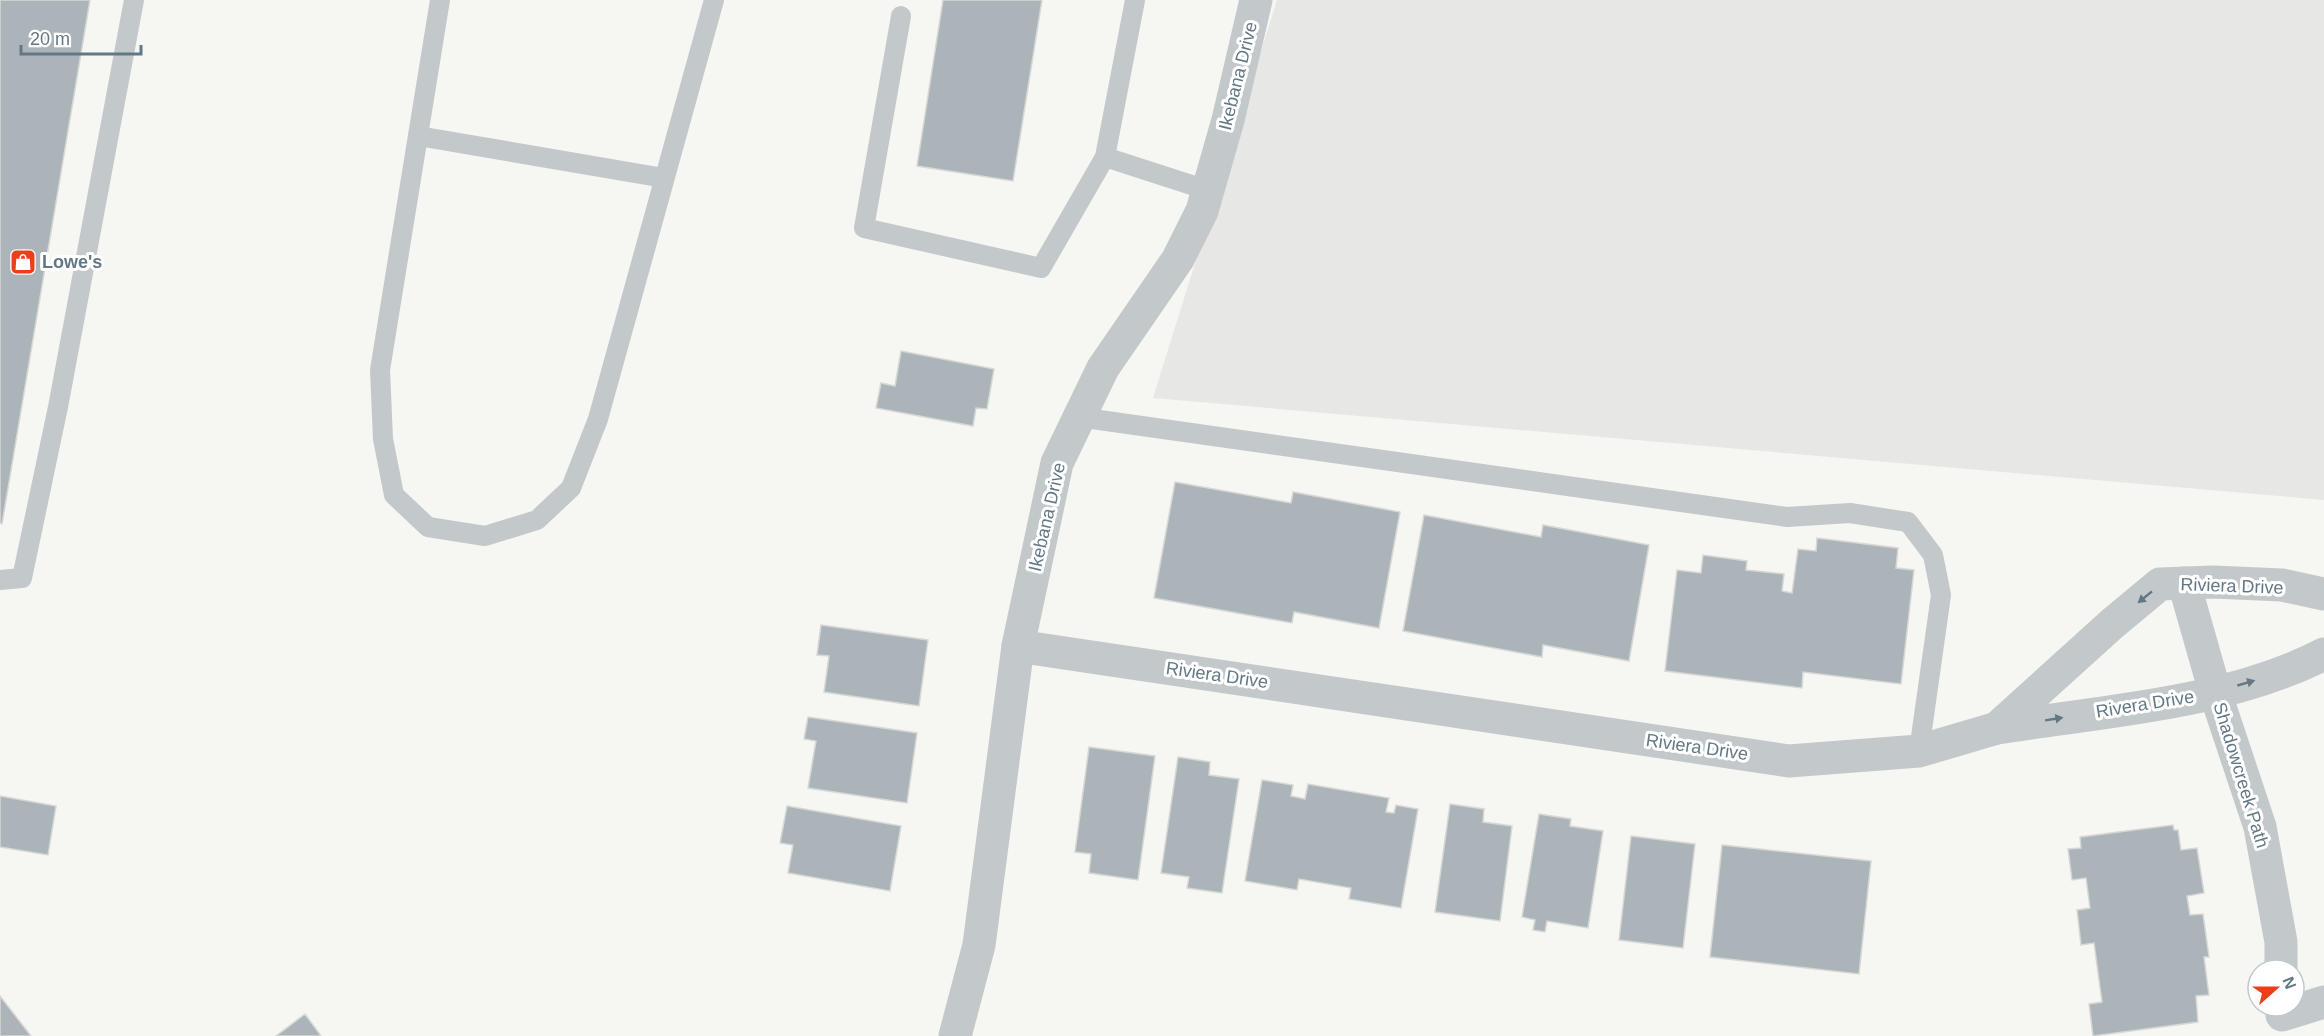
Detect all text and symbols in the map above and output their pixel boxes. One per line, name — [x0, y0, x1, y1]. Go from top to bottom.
scale bar — [21, 18, 141, 56]
street label: Ikebana Drive — [1215, 20, 1261, 132]
text: 20 m — [30, 29, 70, 49]
shop icon: Lowe's — [8, 247, 38, 277]
place label: Lowe's — [42, 252, 102, 272]
street label: Ikebana Drive — [1025, 461, 1069, 573]
street label: Riviera Drive — [2180, 574, 2284, 598]
one-way arrow — [2137, 590, 2153, 603]
street label: Riviera Drive — [1165, 658, 1269, 692]
one-way arrow — [2237, 678, 2255, 687]
street label: Rivera Drive — [2095, 686, 2195, 722]
street label: Shadowcreek Path — [2209, 700, 2273, 850]
one-way arrow — [2045, 714, 2064, 723]
street label: Riviera Drive — [1645, 730, 1749, 764]
north arrow — [2246, 958, 2306, 1018]
text: N — [2280, 974, 2300, 991]

